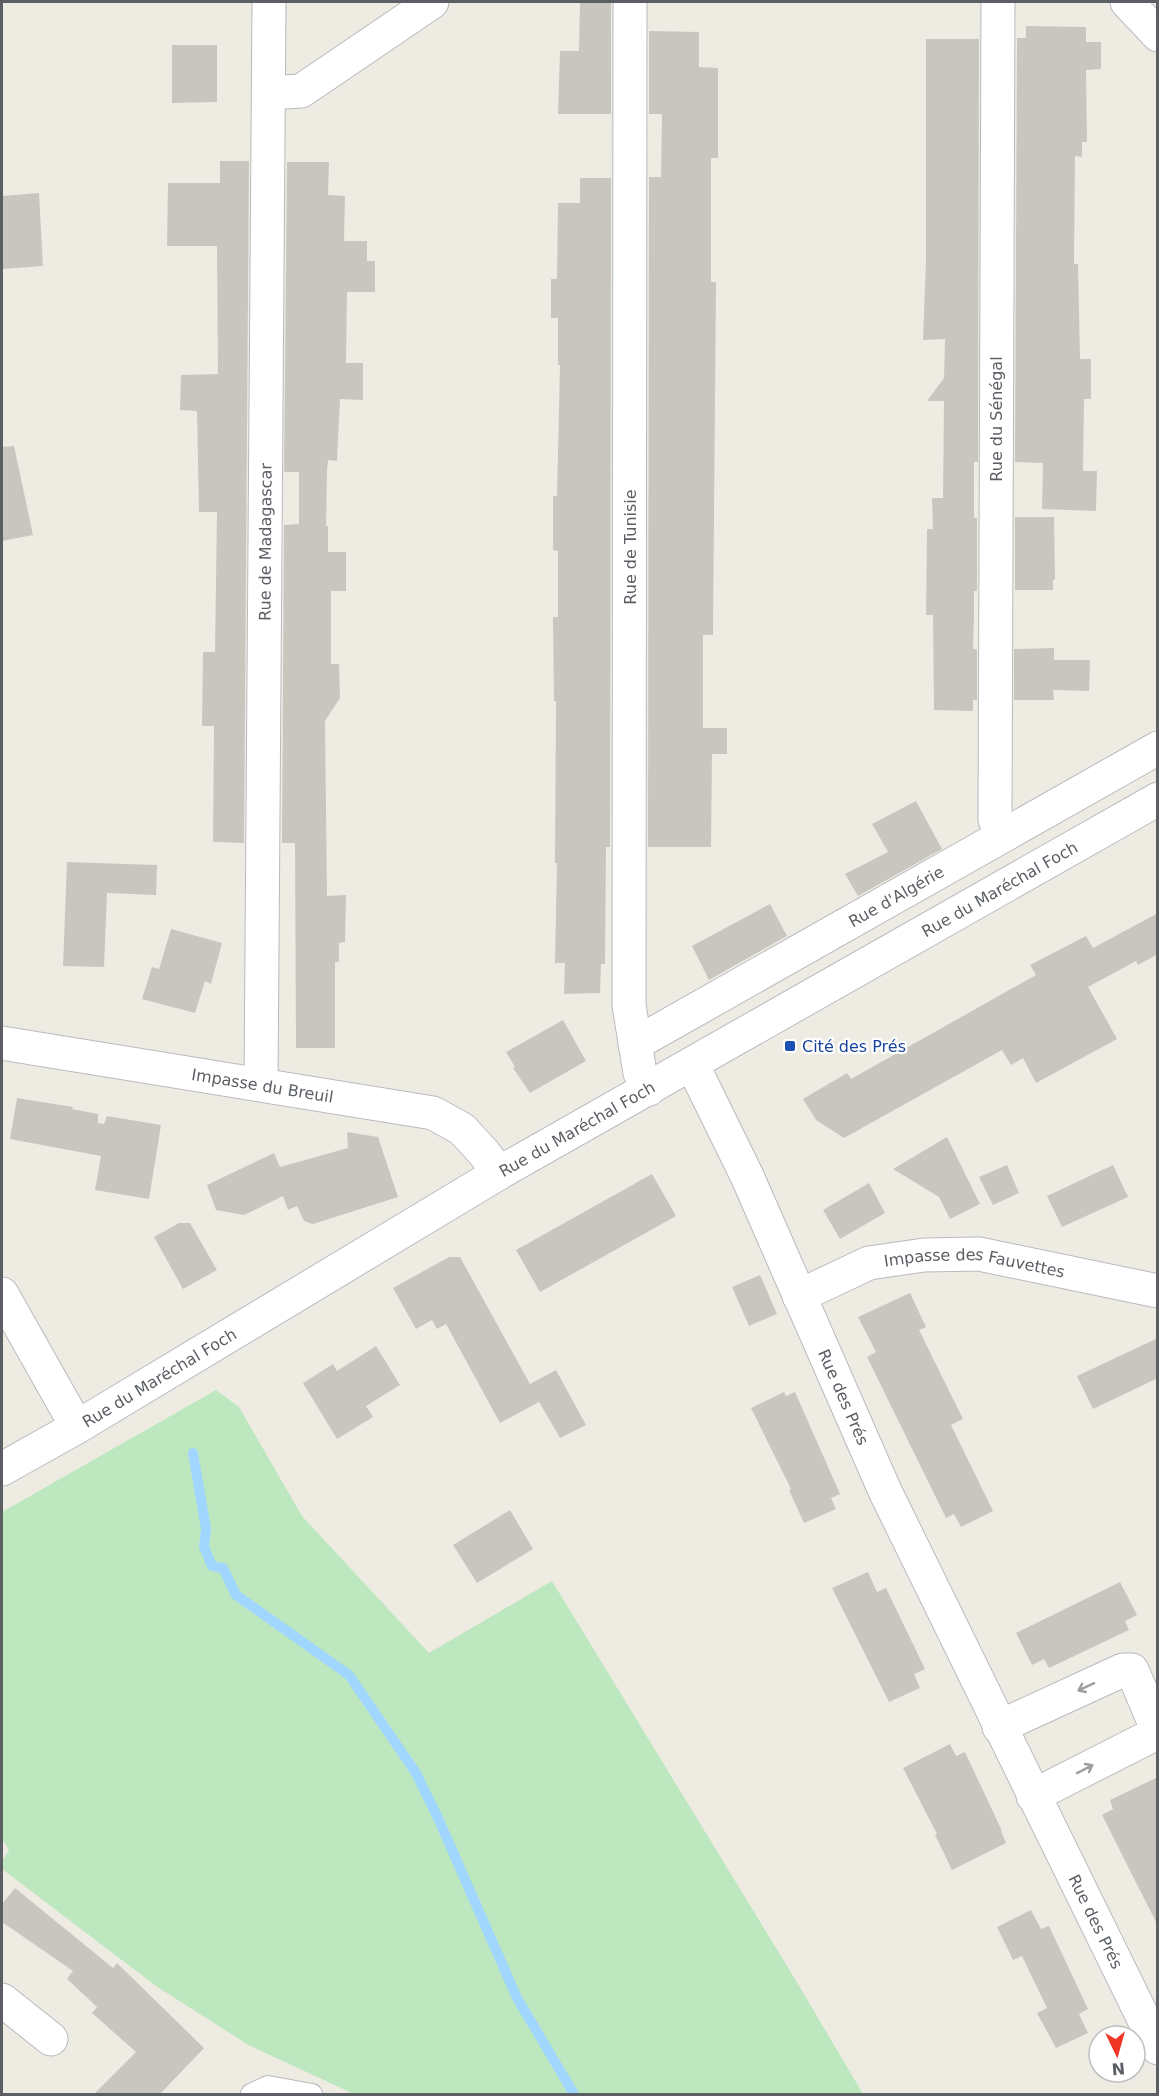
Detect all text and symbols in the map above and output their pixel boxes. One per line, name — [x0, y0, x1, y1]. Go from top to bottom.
street label: Rue du Sénégal — [987, 356, 1006, 482]
street label: Rue de Madagascar — [255, 463, 275, 621]
street label: Rue de Tunisie — [621, 489, 640, 605]
street label: Rue du Maréchal Foch — [918, 837, 1081, 941]
street label: Rue d'Algérie — [845, 862, 947, 931]
place label: Cité des Prés — [802, 1037, 906, 1056]
marker: Cité des Prés — [783, 1039, 797, 1053]
street label: Impasse du Breuil — [190, 1064, 335, 1106]
street label: Rue du Maréchal Foch — [496, 1077, 658, 1181]
street label: Impasse des Fauvettes — [883, 1244, 1067, 1281]
street label: Rue du Maréchal Foch — [79, 1324, 240, 1431]
street label: Rue des Prés — [814, 1346, 873, 1448]
one-way arrow — [1078, 1681, 1096, 1693]
one-way arrow — [1076, 1763, 1093, 1775]
street label: Rue des Prés — [1065, 1871, 1127, 1972]
north arrow — [1087, 2024, 1147, 2084]
text: N — [1111, 2058, 1126, 2078]

